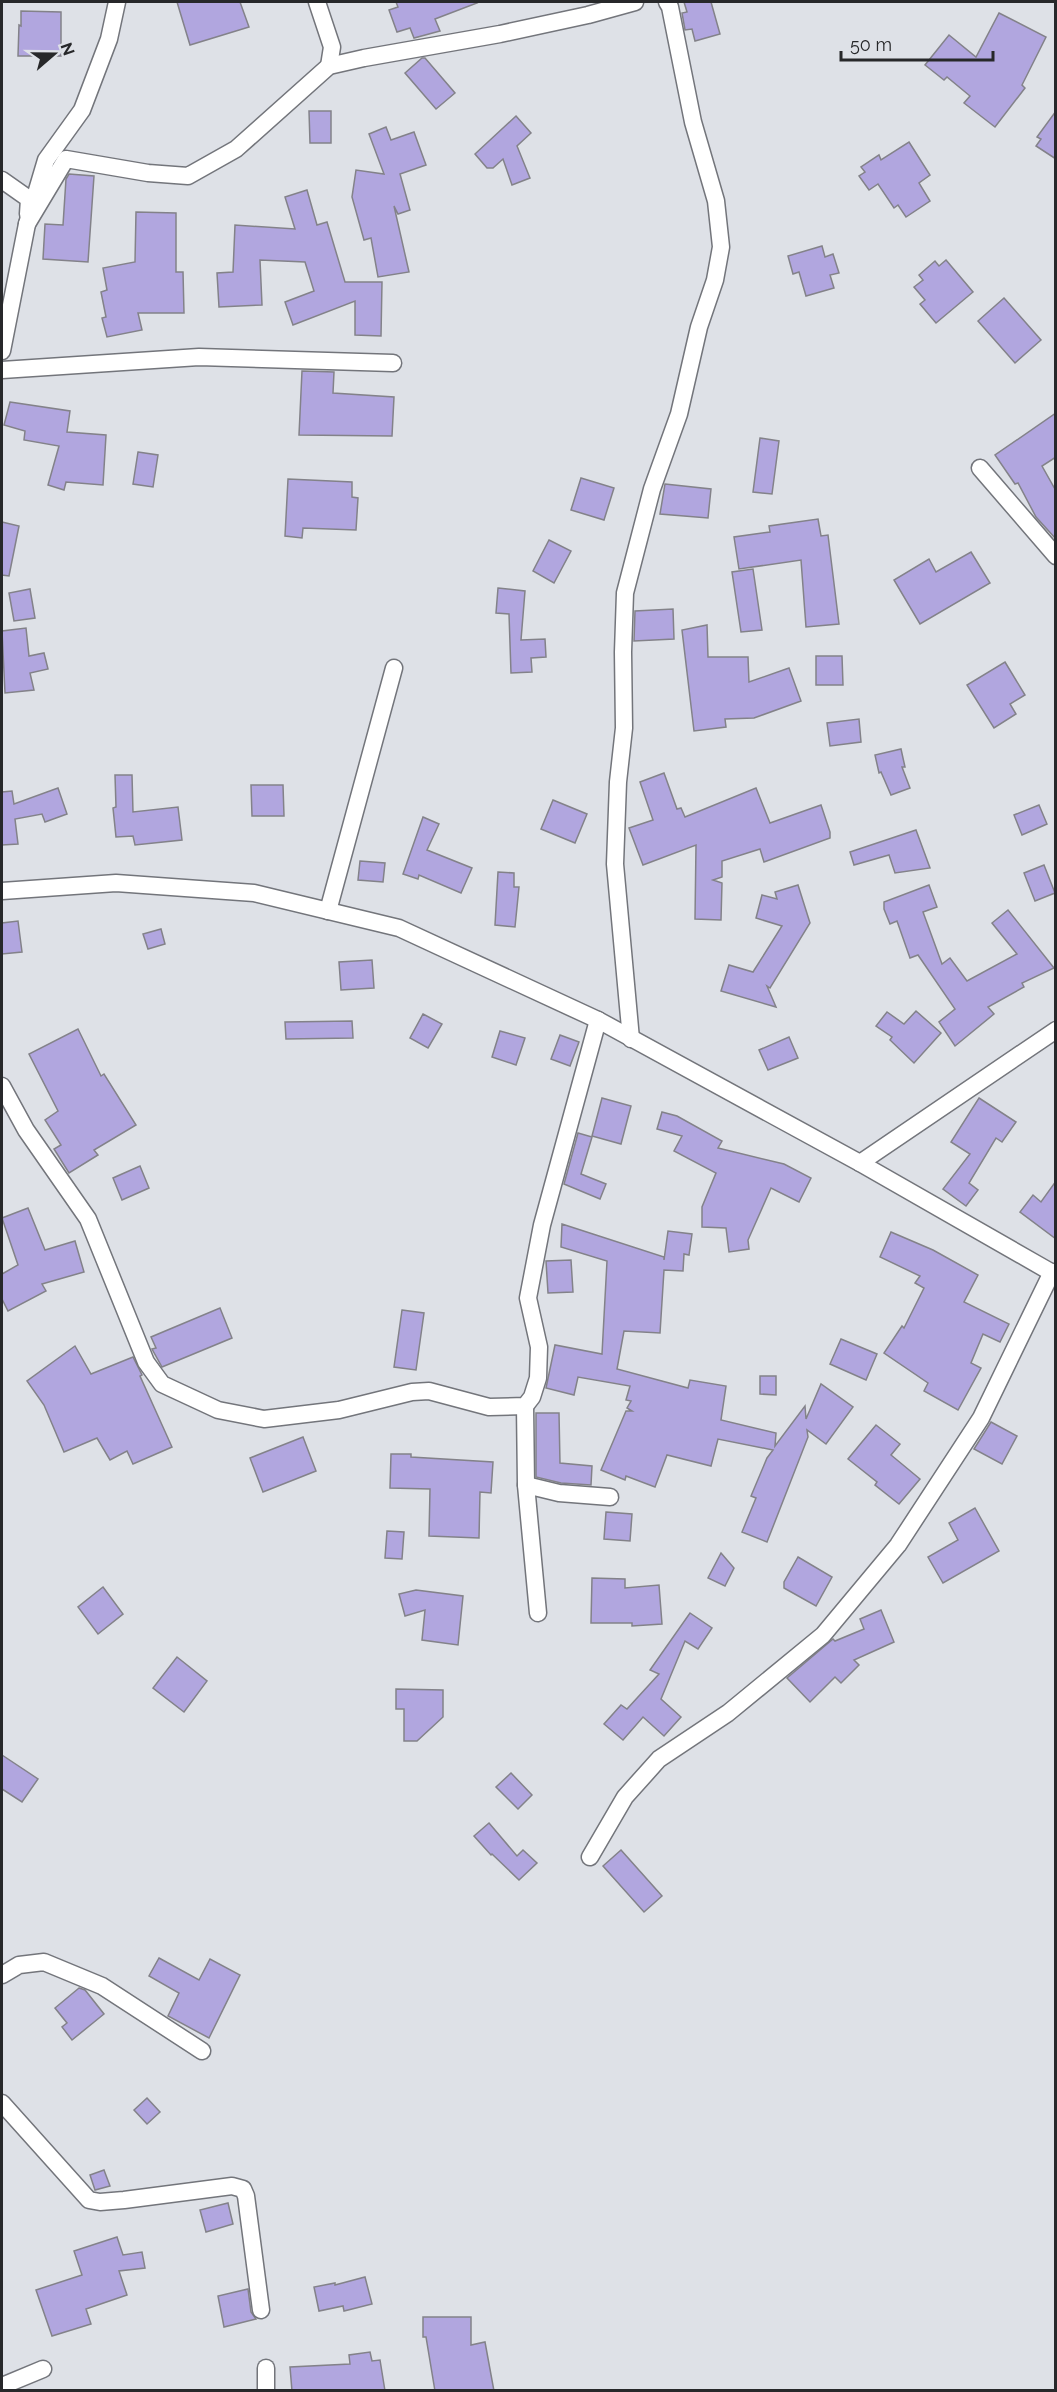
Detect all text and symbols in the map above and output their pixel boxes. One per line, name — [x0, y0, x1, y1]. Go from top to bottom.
north arrow — [24, 24, 84, 84]
scale bar — [841, 24, 992, 62]
text: 50 m — [850, 34, 892, 55]
text: N — [57, 40, 79, 58]

